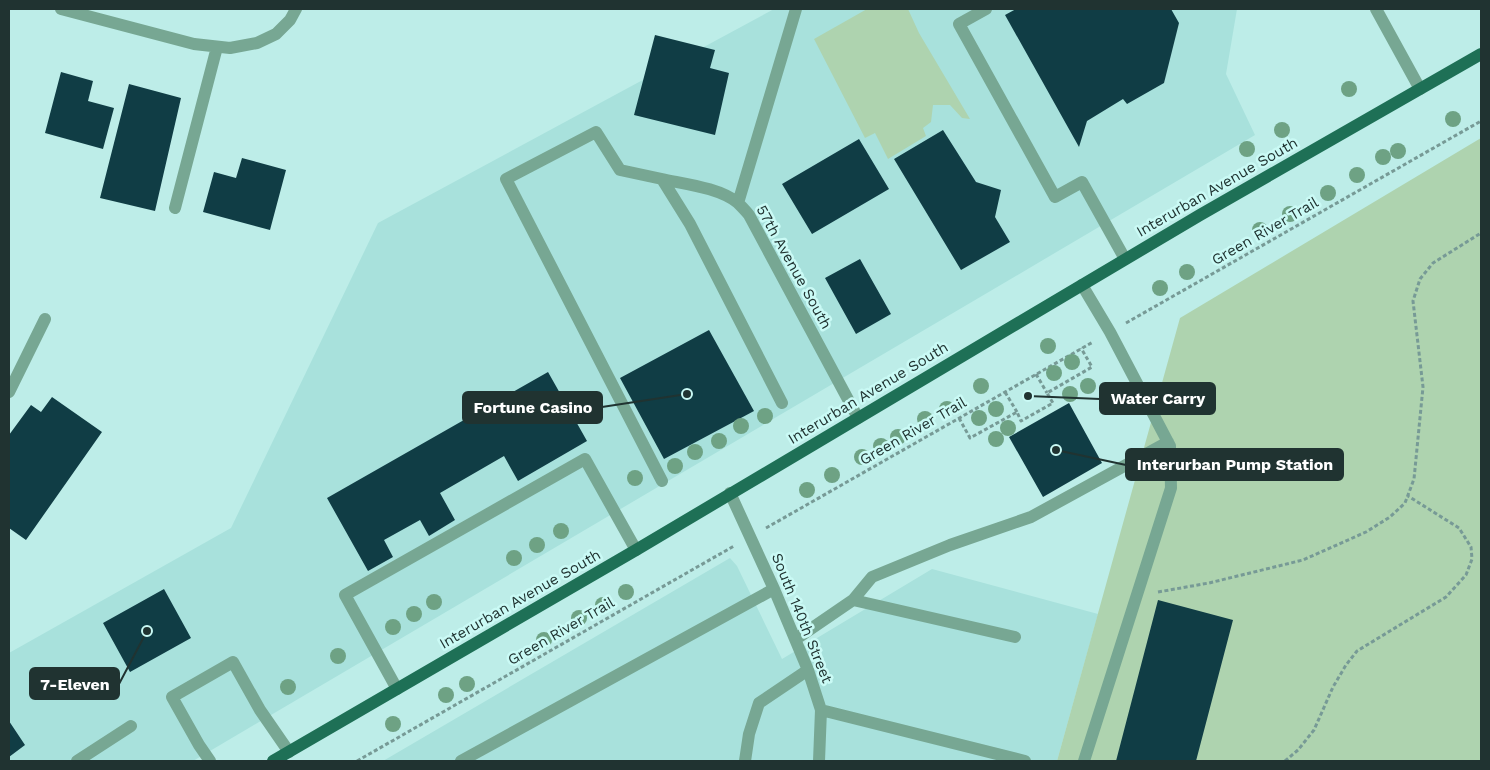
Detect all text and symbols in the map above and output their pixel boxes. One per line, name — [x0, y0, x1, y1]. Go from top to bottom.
street label: Interurban Avenue South — [1133, 133, 1301, 241]
street label: Green River Trail — [1208, 193, 1322, 269]
street label: 57th Avenue South — [752, 202, 836, 332]
street label: Interurban Avenue South — [785, 338, 951, 448]
callout: Water Carry — [1100, 383, 1215, 414]
text: Water Carry — [1111, 389, 1206, 408]
callout: Fortune Casino — [463, 392, 602, 423]
street label: Green River Trail — [856, 393, 970, 469]
text: Fortune Casino — [474, 398, 593, 417]
callout: Interurban Pump Station — [1126, 449, 1343, 480]
text: Interurban Pump Station — [1137, 455, 1333, 474]
street label: Interurban Avenue South — [436, 545, 604, 653]
street label: South 140th Street — [768, 550, 837, 686]
street label: Green River Trail — [504, 593, 618, 669]
callout: 7-Eleven — [30, 668, 119, 699]
text: 7-Eleven — [40, 675, 110, 694]

